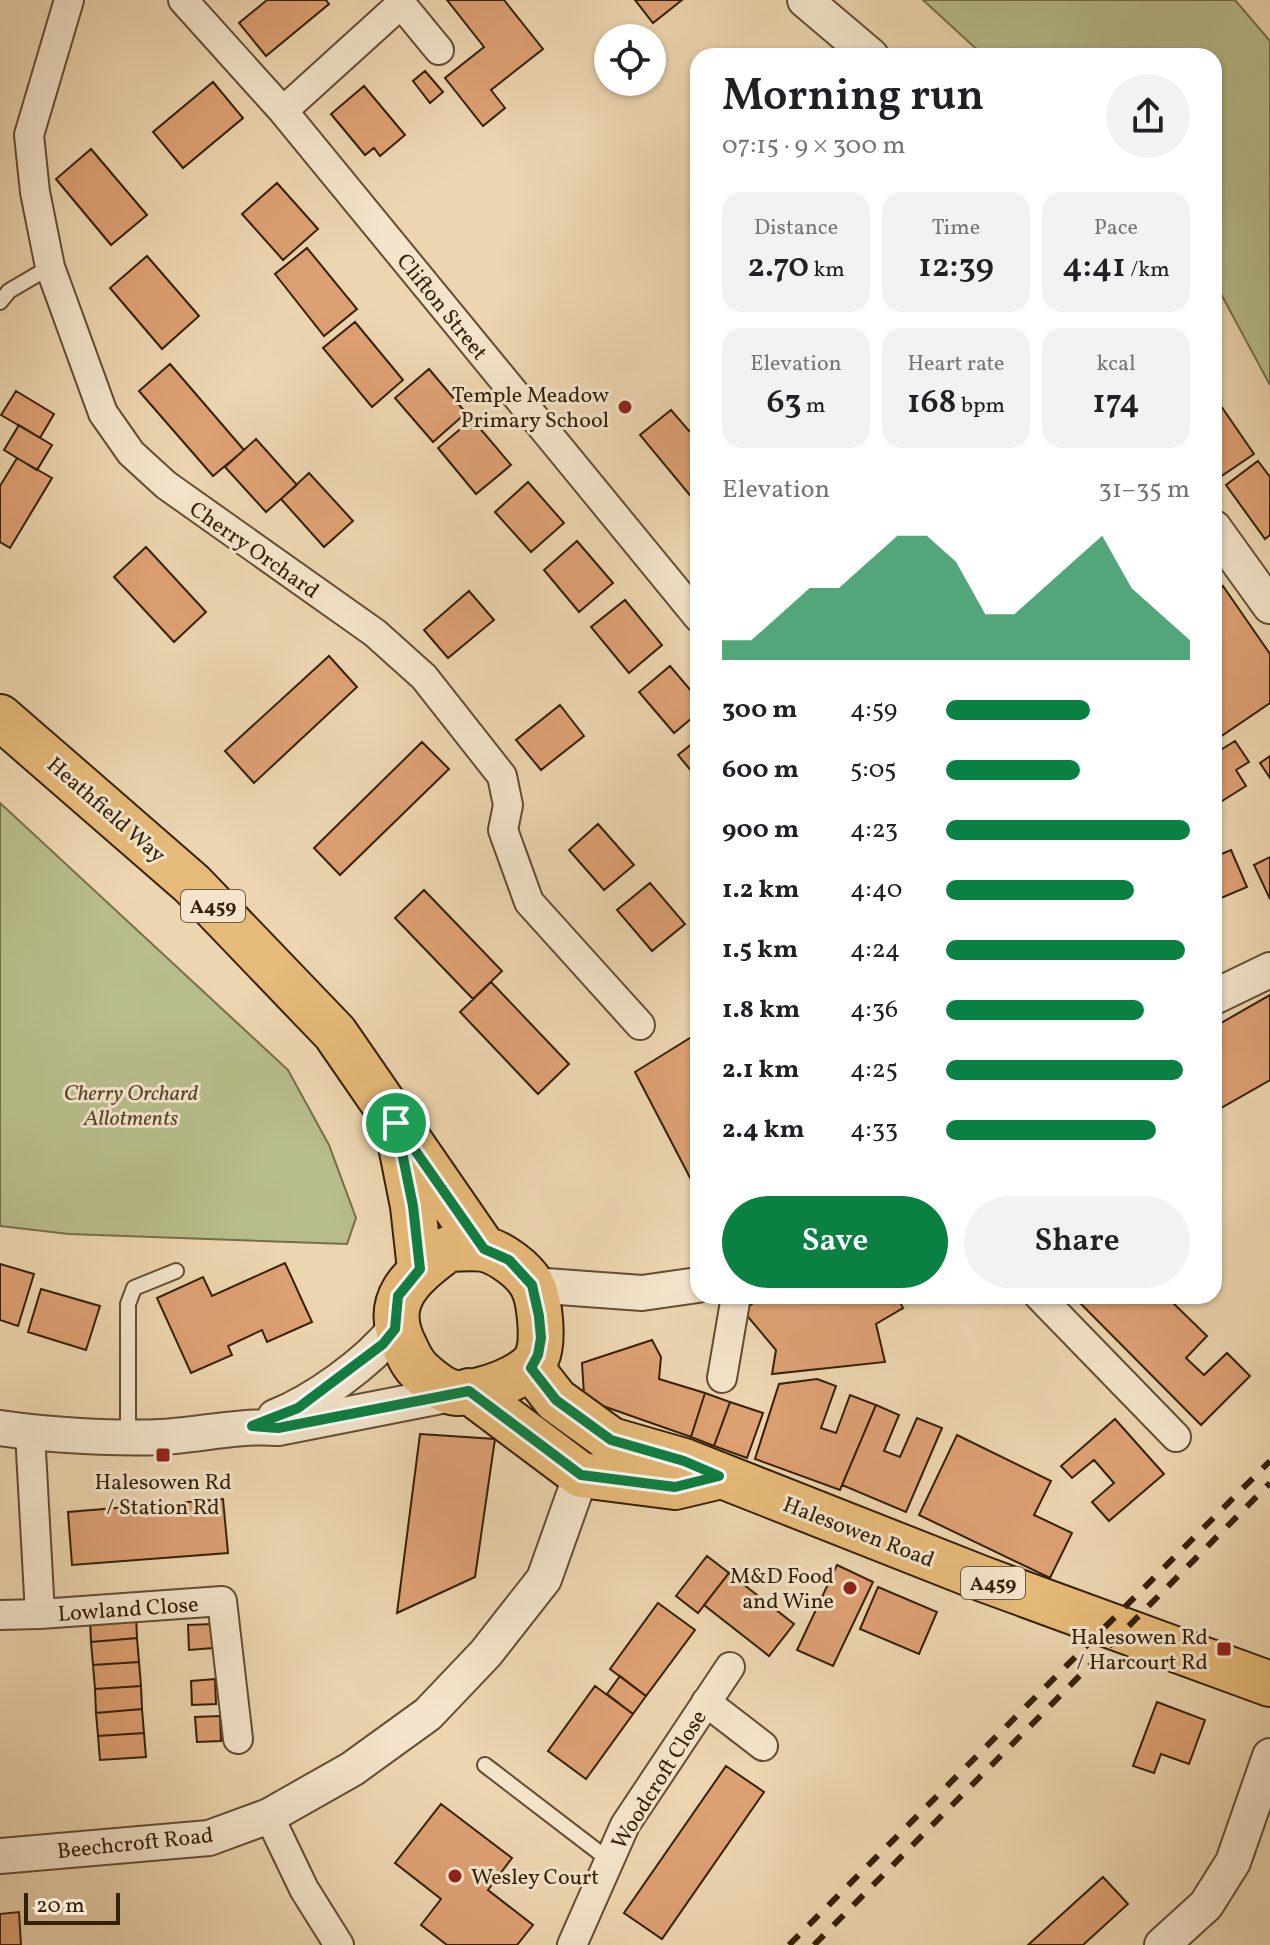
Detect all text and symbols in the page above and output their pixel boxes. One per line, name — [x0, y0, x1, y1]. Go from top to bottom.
map controls — [594, 24, 666, 96]
button: locate — [594, 24, 666, 96]
text: Morning run — [722, 67, 984, 128]
button: share — [1106, 74, 1190, 158]
text: 07:15 · 9 × 300 m — [722, 128, 905, 164]
text: Distance — [754, 213, 838, 244]
text: Time — [932, 213, 980, 244]
text: Pace — [1094, 213, 1138, 244]
text: 2.70 — [747, 244, 809, 291]
text: 12:39 — [918, 244, 994, 291]
text: 4:41 — [1062, 244, 1126, 291]
street label: Clifton Street — [388, 248, 494, 368]
text: km — [809, 255, 845, 286]
text: /km — [1126, 255, 1170, 286]
text: Elevation — [750, 349, 842, 380]
text: Heart rate — [907, 349, 1005, 380]
text: kcal — [1096, 349, 1136, 380]
text: 63 — [766, 380, 802, 427]
text: 168 — [907, 380, 957, 427]
text: 174 — [1092, 380, 1140, 427]
place label: Temple Meadow Primary School — [452, 381, 609, 437]
text: m — [802, 391, 826, 422]
text: bpm — [957, 391, 1005, 422]
marker: Temple Meadow Primary School — [616, 398, 634, 416]
text: Elevation — [722, 472, 830, 508]
text: 31–35 m — [1099, 472, 1190, 508]
street label: Cherry Orchard — [182, 495, 325, 607]
text: 300 m — [722, 692, 798, 728]
text: 4:59 — [850, 692, 897, 728]
street label: Heathfield Way — [39, 751, 171, 871]
text: 600 m — [722, 752, 799, 788]
text: 5:05 — [850, 752, 897, 788]
text: 900 m — [722, 812, 799, 848]
text: 4:23 — [850, 812, 898, 848]
text: 1.2 km — [722, 872, 799, 908]
text: 4:40 — [850, 872, 902, 908]
road number: A459 — [181, 890, 245, 922]
text: 1.5 km — [722, 932, 798, 968]
text: 4:24 — [850, 932, 900, 968]
text: 1.8 km — [722, 992, 800, 1028]
text: 4:36 — [850, 992, 898, 1028]
text: 2.1 km — [722, 1052, 799, 1088]
text: 4:25 — [850, 1052, 898, 1088]
park label: Cherry Orchard Allotments — [64, 1079, 199, 1135]
pin — [362, 1089, 430, 1157]
icon: arrive — [374, 1101, 418, 1145]
text: 2.4 km — [722, 1112, 805, 1148]
text: 4:33 — [850, 1112, 898, 1148]
button: Save — [722, 1196, 948, 1288]
button: Share — [964, 1196, 1190, 1288]
marker: Halesowen Rd / Station Rd — [154, 1446, 172, 1464]
place label: Halesowen Rd / Station Rd — [94, 1468, 232, 1524]
street label: Halesowen Road — [778, 1490, 938, 1576]
place label: M&D Food and Wine — [730, 1562, 834, 1618]
road number: A459 — [961, 1567, 1025, 1599]
marker: M&D Food and Wine — [841, 1579, 859, 1597]
street label: Lowland Close — [57, 1590, 199, 1631]
place label: Halesowen Rd / Harcourt Rd — [1071, 1623, 1208, 1679]
marker: Halesowen Rd / Harcourt Rd — [1215, 1640, 1233, 1658]
street label: Woodcroft Close — [605, 1705, 715, 1856]
street label: Beechcroft Road — [56, 1821, 215, 1868]
place label: Wesley Court — [471, 1863, 599, 1894]
marker: Wesley Court — [446, 1867, 464, 1885]
scale bar — [24, 1889, 120, 1925]
text: 20 m — [36, 1891, 85, 1922]

